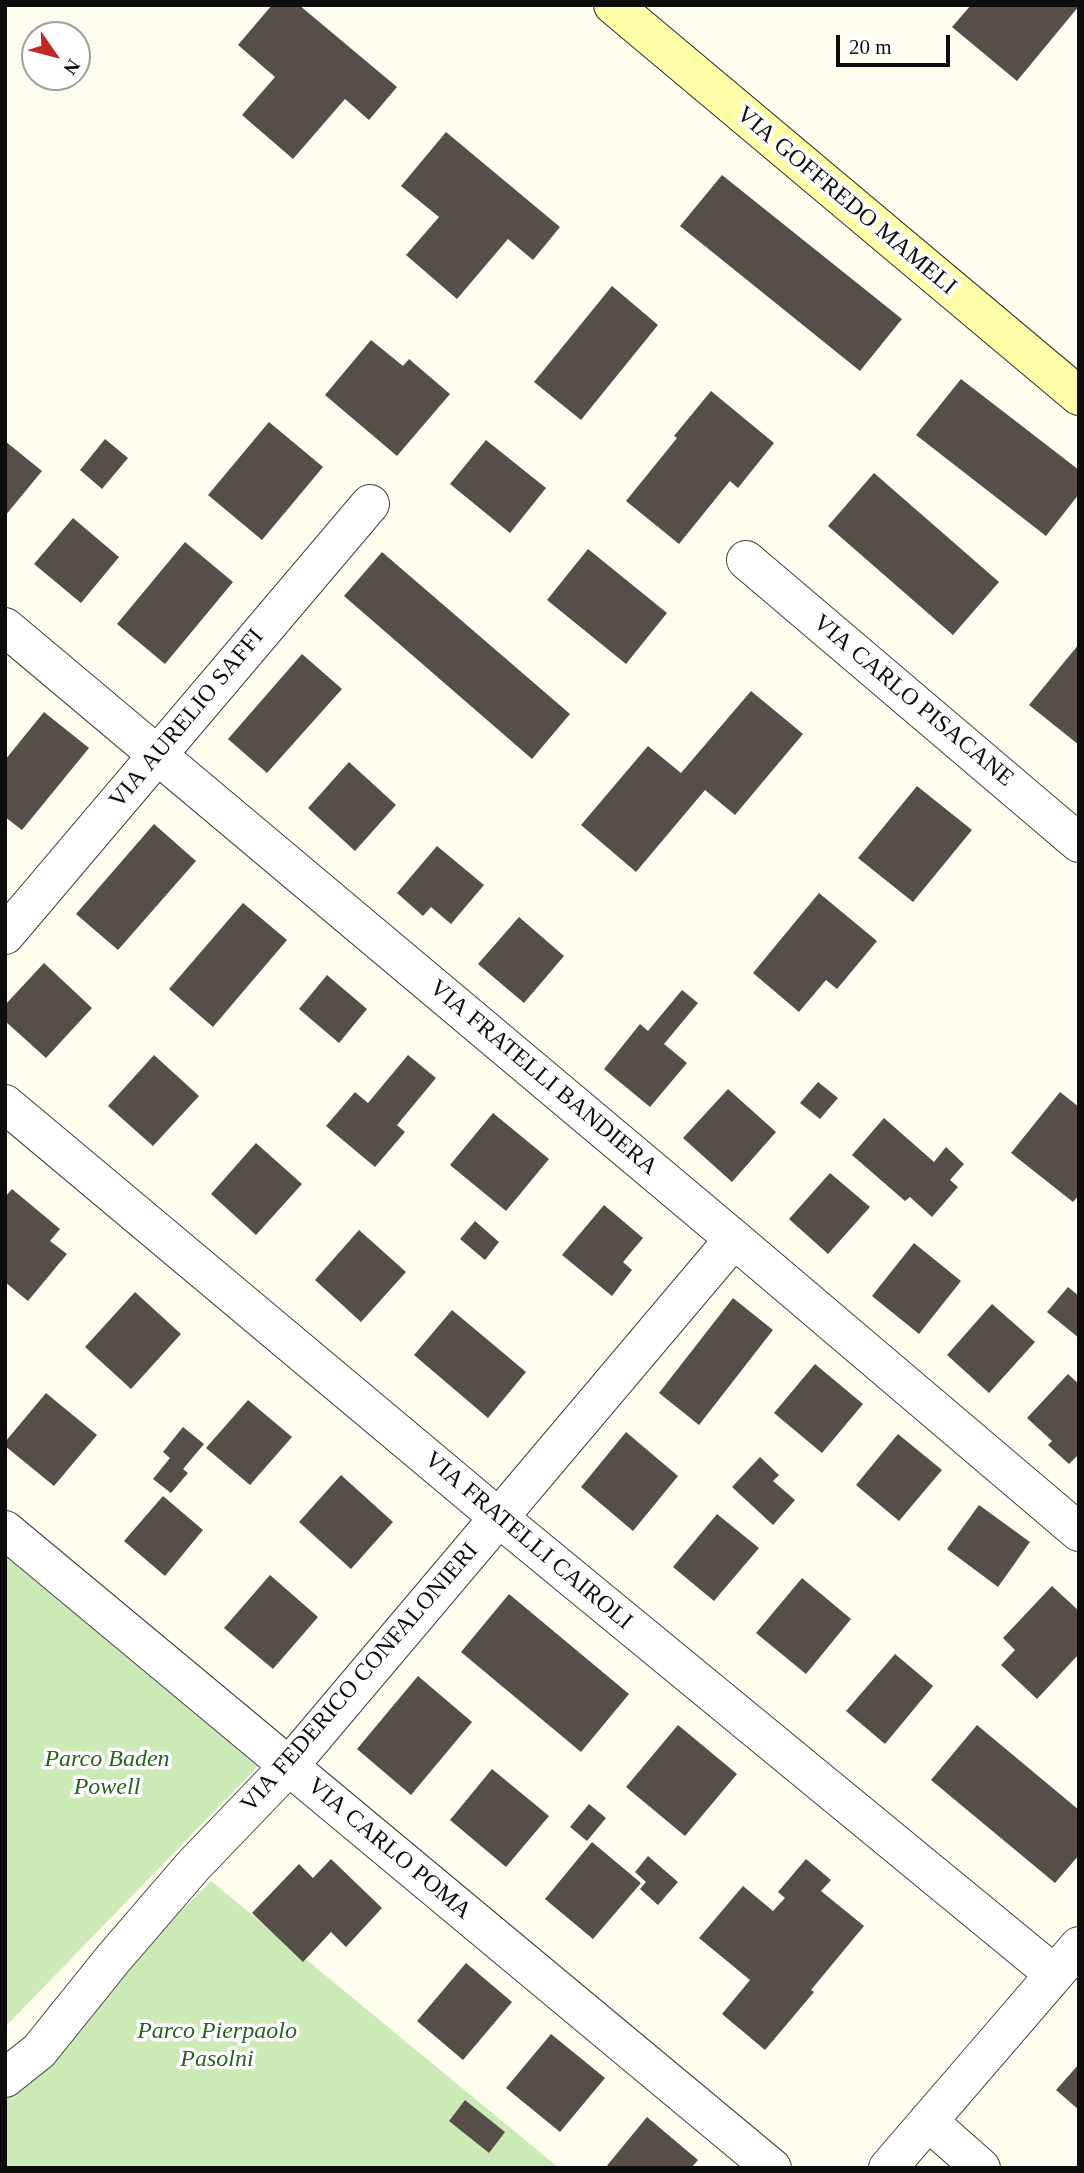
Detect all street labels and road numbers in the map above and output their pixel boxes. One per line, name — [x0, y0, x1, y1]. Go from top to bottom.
street label: VIA GOFFREDO MAMELI — [730, 100, 962, 302]
street label: VIA CARLO PISACANE — [807, 609, 1019, 793]
street label: VIA AURELIO SAFFI — [104, 623, 270, 815]
street label: VIA FRATELLI BANDIERA — [423, 974, 663, 1182]
street label: VIA FRATELLI CAIROLI — [418, 1446, 638, 1636]
street label: VIA FEDERICO CONFALONIERI — [235, 1537, 485, 1819]
street label: VIA CARLO POMA — [301, 1772, 477, 1926]

